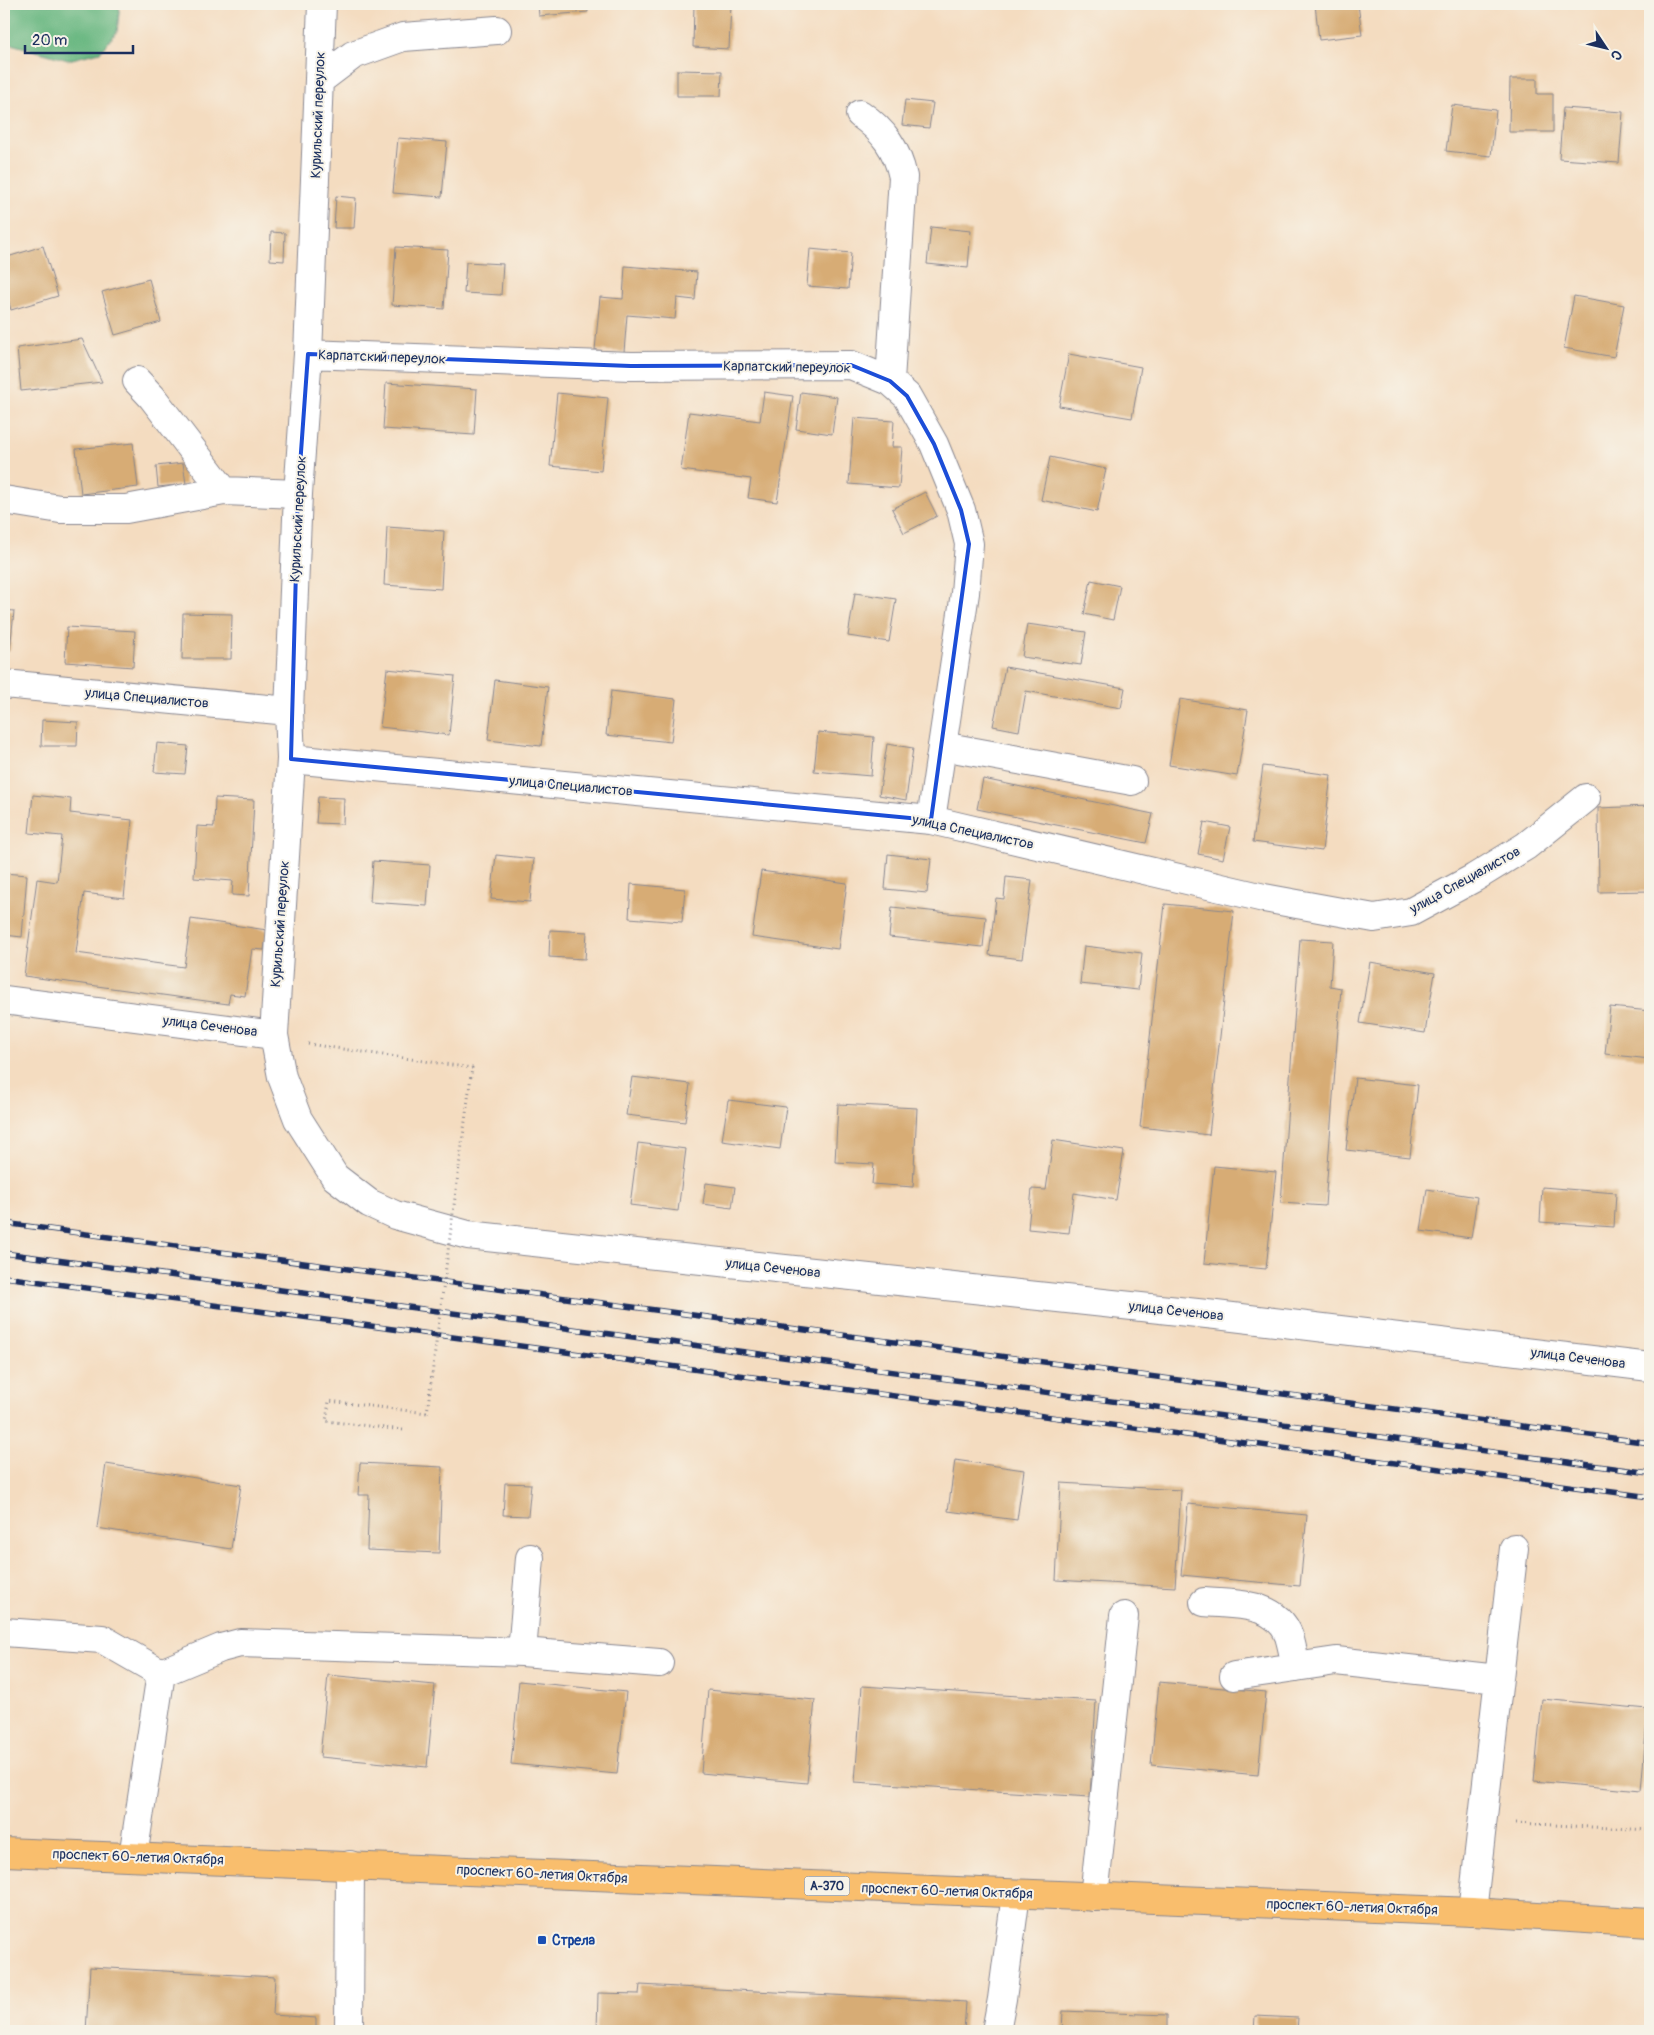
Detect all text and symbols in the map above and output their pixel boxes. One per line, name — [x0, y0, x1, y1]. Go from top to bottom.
scale bar — [25, 22, 132, 54]
north arrow — [1582, 22, 1632, 72]
text: 20 m — [32, 31, 67, 50]
text: С — [1607, 47, 1626, 64]
street label: Курильский переулок — [307, 51, 329, 179]
street label: Карпатский переулок — [318, 346, 446, 368]
street label: Карпатский переулок — [723, 357, 851, 377]
street label: Курильский переулок — [286, 455, 310, 583]
street label: улица Специалистов — [84, 684, 210, 712]
street label: улица Специалистов — [508, 772, 634, 800]
street label: улица Специалистов — [910, 811, 1035, 853]
street label: улица Специалистов — [1406, 842, 1523, 918]
street label: Курильский переулок — [267, 860, 293, 988]
street label: улица Сеченова — [161, 1012, 258, 1040]
street label: улица Сеченова — [724, 1254, 821, 1281]
street label: улица Сеченова — [1127, 1297, 1224, 1324]
street label: улица Сеченова — [1529, 1344, 1626, 1372]
street label: проспект 60-летия Октября — [52, 1846, 224, 1868]
street label: проспект 60-летия Октября — [456, 1861, 628, 1887]
road number: А-370 — [804, 1876, 850, 1895]
street label: проспект 60-летия Октября — [861, 1880, 1033, 1902]
street label: проспект 60-летия Октября — [1266, 1896, 1438, 1918]
place label: Стрела — [552, 1932, 596, 1949]
marker: Стрела — [536, 1934, 548, 1946]

